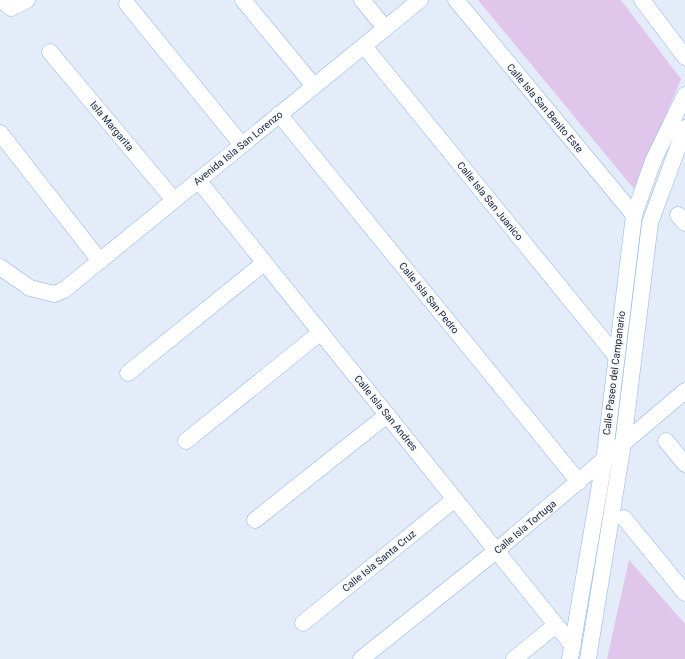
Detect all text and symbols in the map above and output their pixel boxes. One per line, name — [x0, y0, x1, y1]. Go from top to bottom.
street label: Calle Isla San Benito Este — [505, 61, 585, 155]
street label: Isla Margarita — [88, 99, 136, 153]
street label: Avenida Isla San Lorenzo — [191, 109, 285, 187]
street label: Calle Isla San Juanico — [455, 160, 525, 243]
street label: Calle Isla San Pedro — [397, 260, 461, 336]
street label: Calle Paseo del Campanario — [601, 310, 627, 436]
street label: Calle Isla San Andres — [352, 373, 420, 453]
street label: Calle Isla Tortuga — [492, 498, 558, 556]
street label: Calle Isla Santa Cruz — [340, 528, 418, 594]

